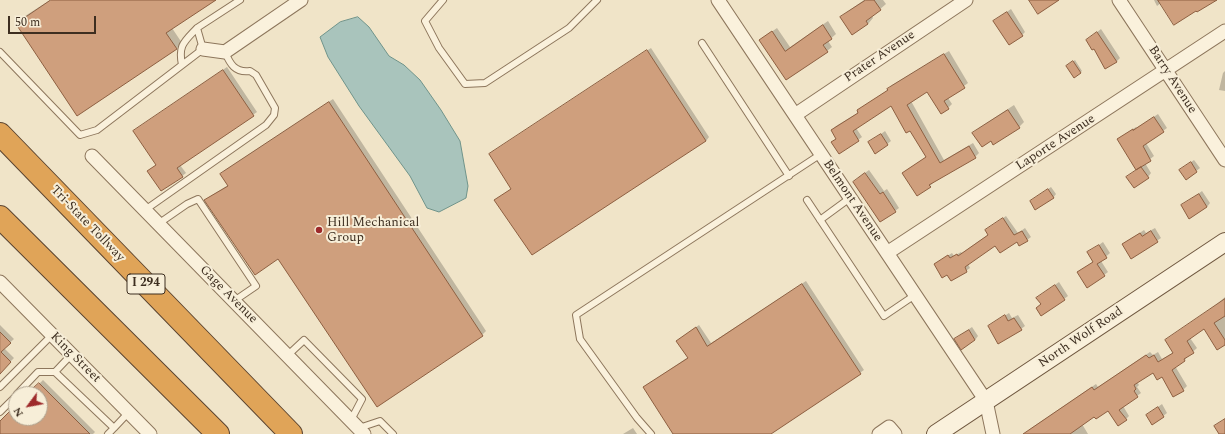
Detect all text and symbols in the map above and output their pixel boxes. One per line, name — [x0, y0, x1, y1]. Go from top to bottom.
scale bar — [10, 8, 98, 34]
text: 50 m — [15, 13, 40, 32]
street label: Prater Avenue — [842, 28, 918, 86]
street label: Barry Avenue — [1144, 43, 1200, 117]
street label: Laporte Avenue — [1013, 112, 1099, 174]
street label: Belmont Avenue — [819, 157, 885, 245]
street label: Tri-State Tollway — [47, 183, 127, 265]
place label: Hill Mechanical Group — [327, 215, 419, 246]
marker: Hill Mechanical Group — [314, 225, 324, 235]
street label: Gage Avenue — [196, 263, 260, 327]
road number: I 294 — [127, 274, 165, 294]
street label: North Wolf Road — [1036, 304, 1126, 372]
street label: King Street — [46, 329, 104, 387]
north arrow — [8, 386, 48, 426]
text: N — [9, 404, 28, 420]

